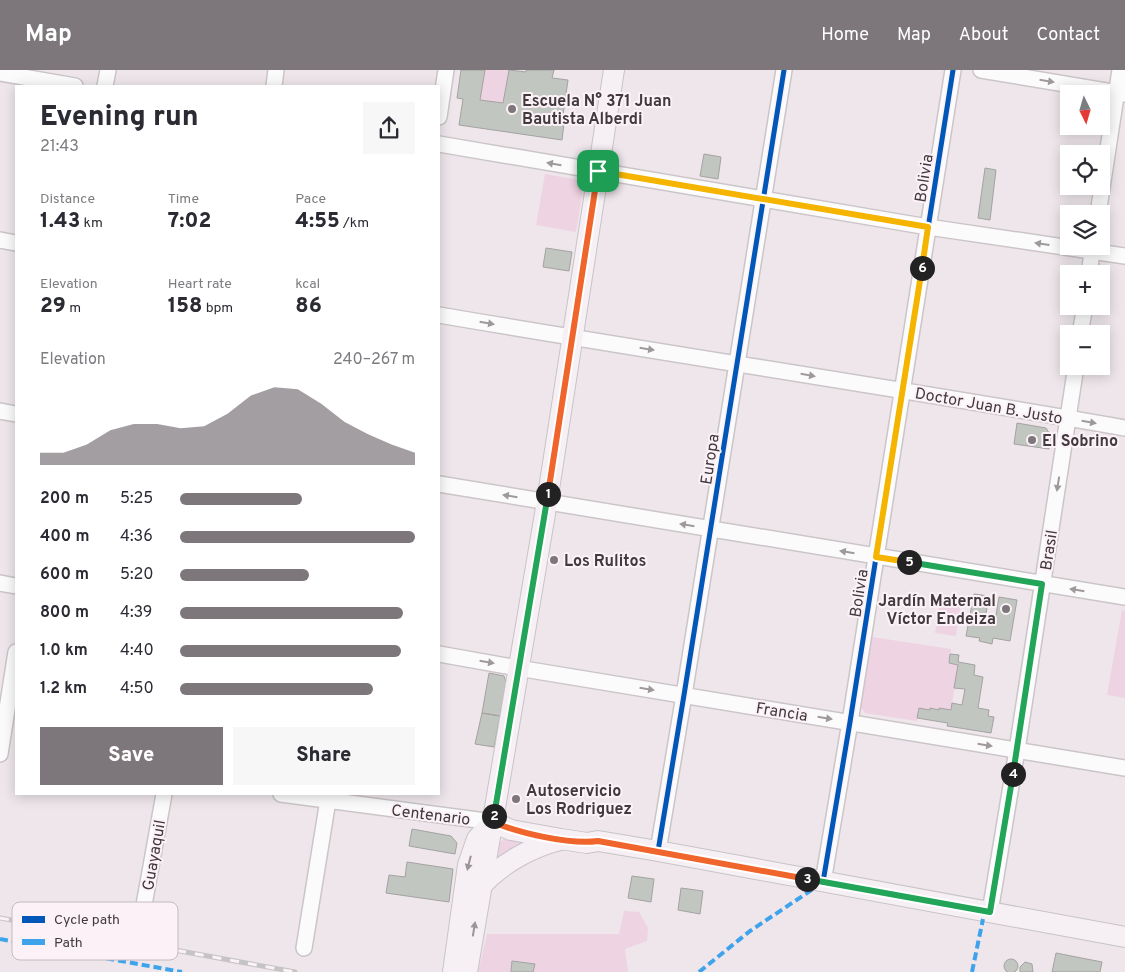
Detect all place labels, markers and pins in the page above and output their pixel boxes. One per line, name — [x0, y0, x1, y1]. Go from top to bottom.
place label: Escuela N° 371 Juan Bautista Alberdi — [522, 92, 671, 130]
marker: Escuela N° 371 Juan Bautista Alberdi — [506, 103, 518, 115]
pin — [577, 150, 619, 192]
pin: 6 — [910, 256, 934, 280]
place label: El Sobrino — [1042, 432, 1118, 452]
marker: El Sobrino — [1026, 434, 1038, 446]
pin: 1 — [536, 482, 560, 506]
pin: 5 — [896, 550, 922, 574]
place label: Los Rulitos — [564, 552, 646, 572]
marker: Los Rulitos — [548, 554, 560, 566]
place label: Jardín Maternal Víctor Endeiza — [878, 592, 996, 630]
marker: Jardín Maternal Víctor Endeiza — [1000, 603, 1012, 615]
pin: 4 — [1000, 762, 1026, 786]
place label: Autoservicio Los Rodriguez — [526, 782, 632, 820]
marker: Autoservicio Los Rodriguez — [510, 793, 522, 805]
pin: 2 — [482, 804, 506, 828]
pin: 3 — [794, 866, 820, 892]

